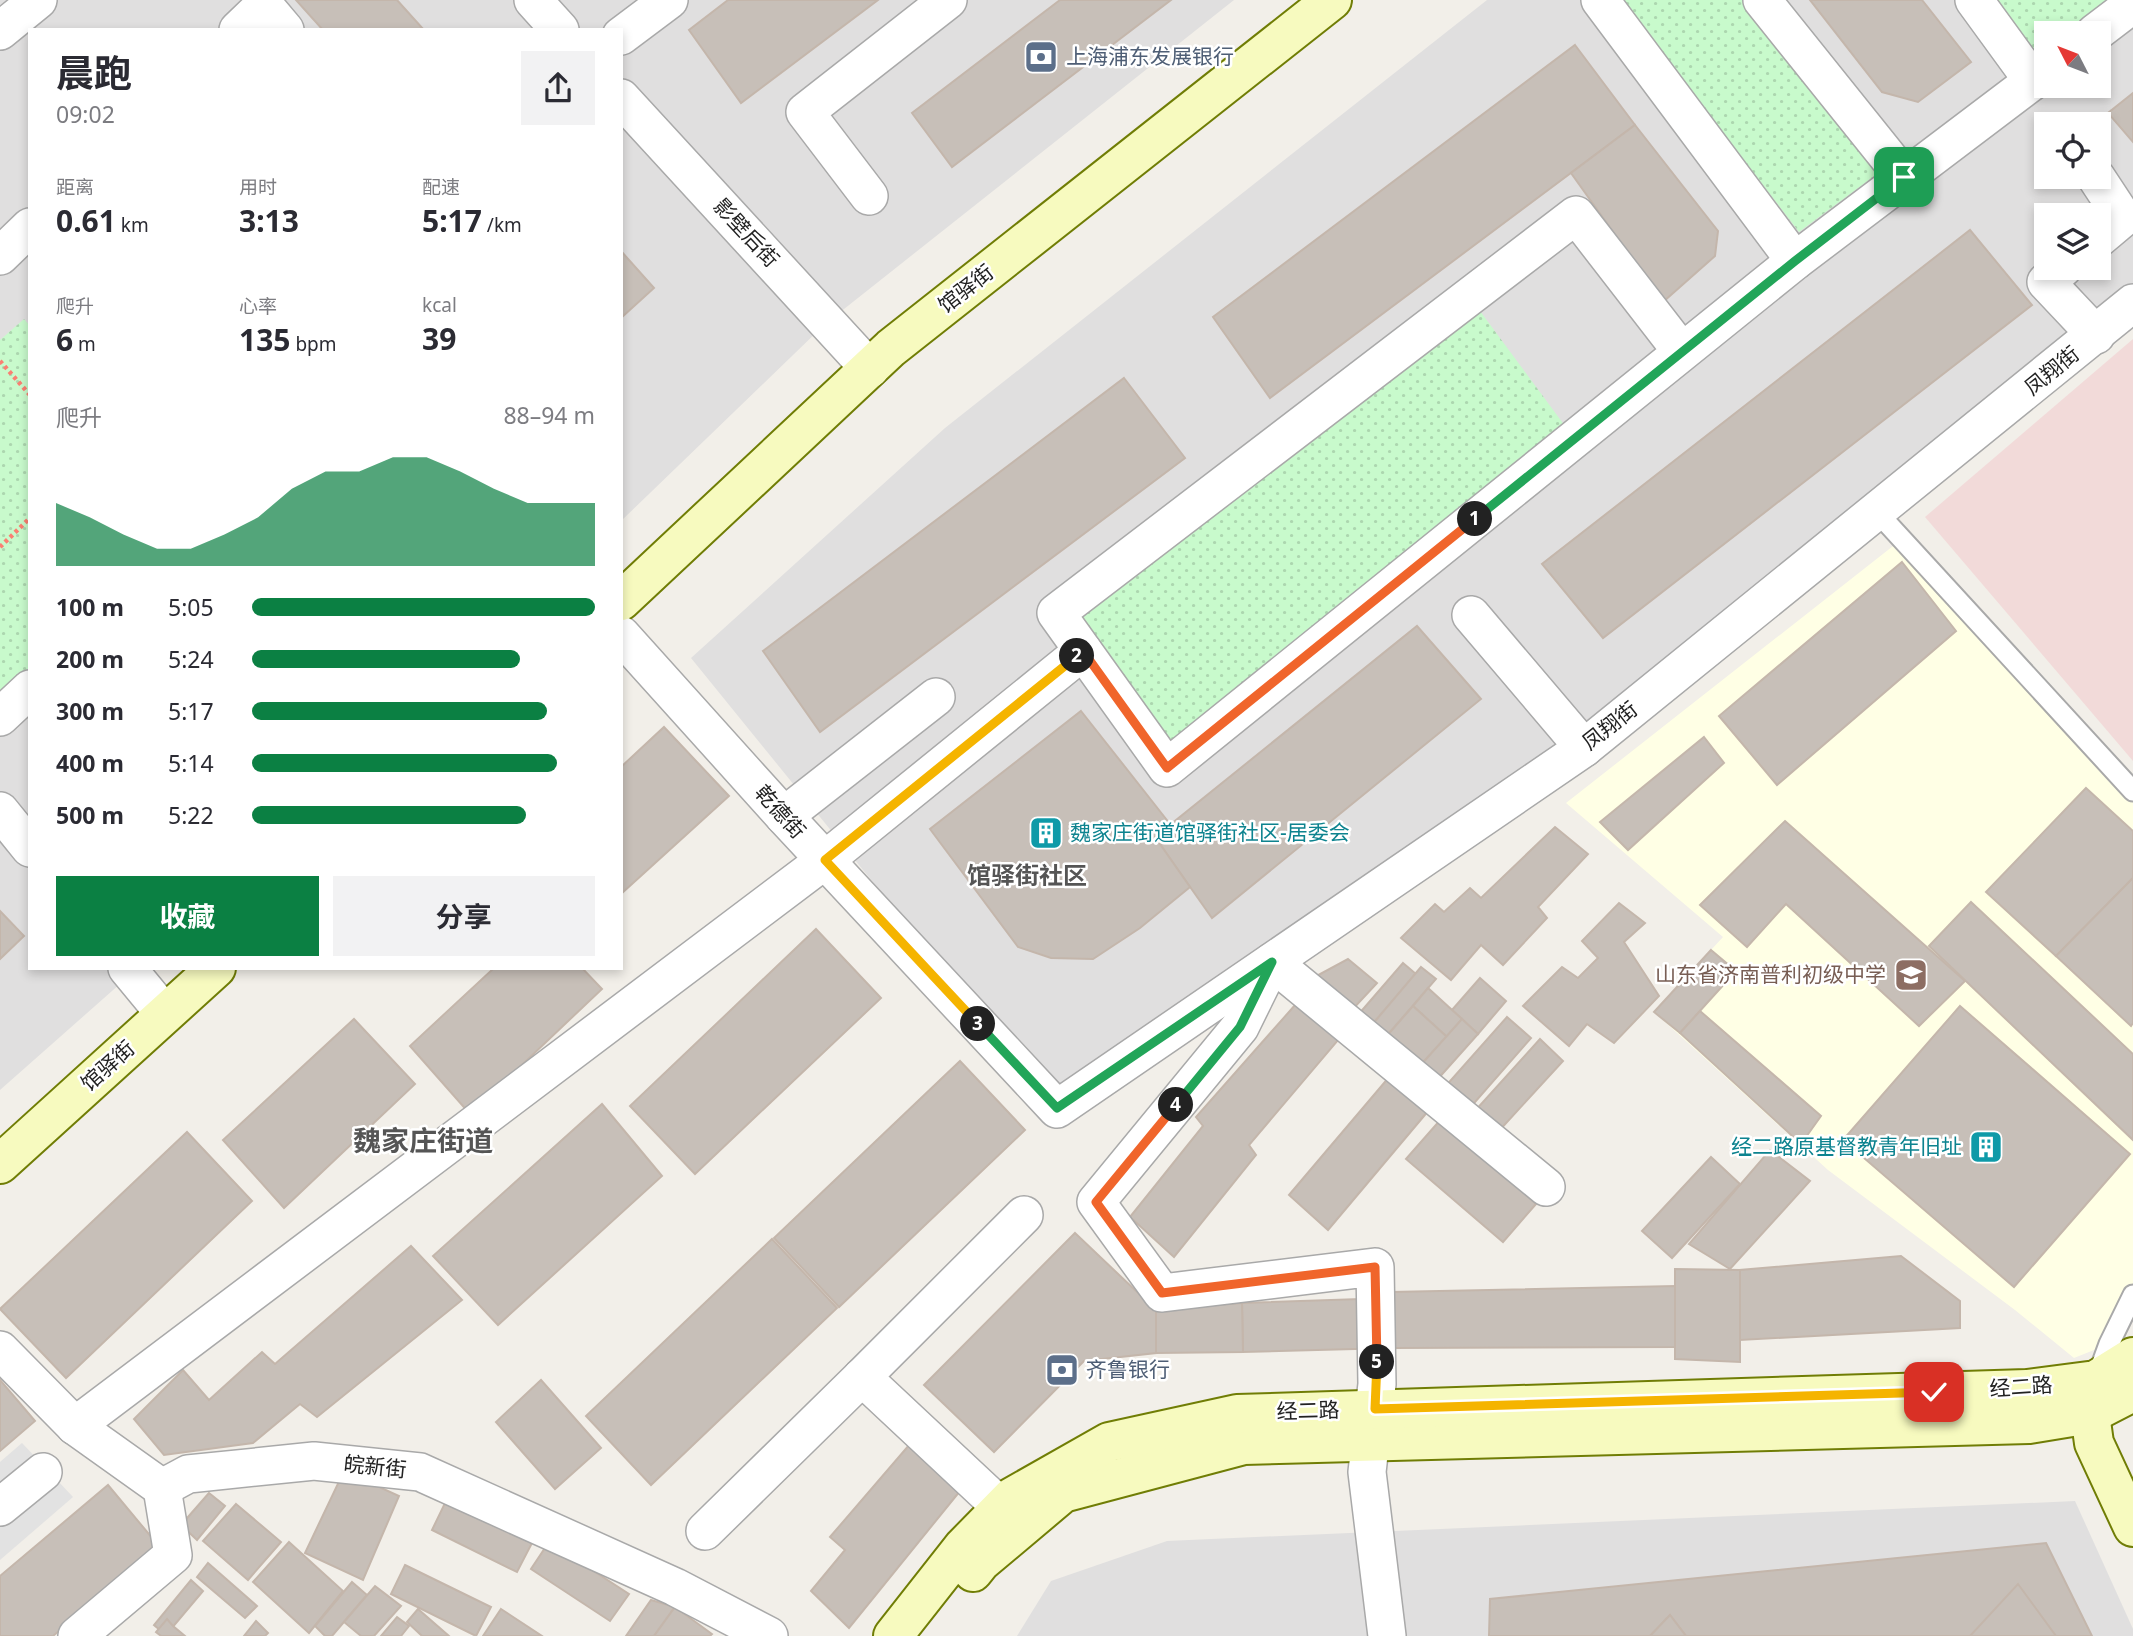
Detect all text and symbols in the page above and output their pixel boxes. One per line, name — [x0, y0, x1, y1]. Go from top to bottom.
north arrow — [2034, 21, 2110, 98]
map controls — [2034, 21, 2111, 280]
bank icon: 上海浦东发展银行 — [1022, 38, 1060, 76]
place label: 上海浦东发展银行 — [1066, 42, 1234, 70]
text: 晨跑 — [56, 46, 132, 98]
button: share — [521, 51, 595, 125]
text: 09:02 — [56, 98, 115, 130]
button: locate — [2034, 112, 2111, 189]
pin — [1874, 147, 1934, 207]
icon: arrive — [1885, 158, 1923, 196]
text: 距离 — [56, 174, 94, 200]
text: 用时 — [239, 174, 277, 200]
text: 配速 — [422, 174, 460, 200]
street label: 影壁后街 — [708, 192, 786, 273]
text: 0.61 — [56, 200, 116, 241]
text: 3:13 — [239, 200, 299, 241]
text: 5:17 — [422, 200, 482, 241]
button: layers — [2034, 203, 2111, 280]
text: km — [116, 212, 149, 238]
text: /km — [482, 212, 522, 238]
street label: 馆驿街 — [932, 258, 999, 319]
text: kcal — [422, 292, 457, 318]
text: 爬升 — [56, 293, 94, 319]
text: 心率 — [239, 293, 277, 319]
text: 39 — [422, 318, 456, 359]
text: 6 — [56, 319, 73, 360]
text: 135 — [239, 319, 290, 360]
text: m — [73, 331, 96, 357]
text: bpm — [290, 331, 337, 357]
street label: 凤翔街 — [2018, 340, 2085, 401]
text: 88–94 m — [503, 399, 595, 431]
text: 爬升 — [56, 401, 102, 433]
pin: 1 — [1458, 502, 1492, 536]
text: 1 — [1469, 505, 1480, 531]
text: 100 m — [56, 591, 124, 623]
text: 5:05 — [168, 591, 214, 623]
pin: 2 — [1060, 638, 1094, 674]
text: 2 — [1071, 642, 1082, 668]
text: 200 m — [56, 643, 124, 675]
text: 5:24 — [168, 643, 214, 675]
text: 300 m — [56, 695, 124, 727]
text: 5:17 — [168, 695, 214, 727]
street label: 凤翔街 — [1576, 695, 1643, 756]
text: 400 m — [56, 747, 124, 779]
text: 5:14 — [168, 747, 214, 779]
street label: 乾德街 — [749, 779, 812, 844]
text: 500 m — [56, 799, 124, 831]
text: 5:22 — [168, 799, 214, 831]
building icon: 魏家庄街道馆驿街社区-居委会 — [1027, 814, 1065, 852]
place label: 魏家庄街道馆驿街社区-居委会 — [1070, 818, 1350, 846]
district label: 馆驿街社区 — [967, 858, 1087, 891]
button: 收藏 — [56, 876, 319, 956]
button: 分享 — [333, 876, 595, 956]
school or university icon: 山东省济南普利初级中学 — [1892, 956, 1930, 994]
place label: 山东省济南普利初级中学 — [1655, 960, 1886, 988]
pin: 3 — [960, 1006, 996, 1042]
text: 3 — [972, 1010, 983, 1036]
street label: 馆驿街 — [75, 1034, 140, 1097]
pin: 4 — [1158, 1088, 1194, 1122]
text: 4 — [1170, 1091, 1181, 1117]
district label: 魏家庄街道 — [353, 1121, 493, 1159]
building icon: 经二路原基督教青年旧址 — [1967, 1128, 2005, 1166]
place label: 经二路原基督教青年旧址 — [1731, 1132, 1962, 1160]
pin: 5 — [1360, 1344, 1394, 1380]
text: 5 — [1371, 1348, 1382, 1374]
bank icon: 齐鲁银行 — [1043, 1351, 1081, 1389]
place label: 齐鲁银行 — [1086, 1355, 1170, 1383]
pin — [1904, 1362, 1964, 1422]
street label: 经二路 — [1989, 1370, 2053, 1402]
icon: check — [1915, 1373, 1953, 1411]
street label: 经二路 — [1276, 1395, 1340, 1425]
street label: 皖新街 — [342, 1449, 408, 1483]

